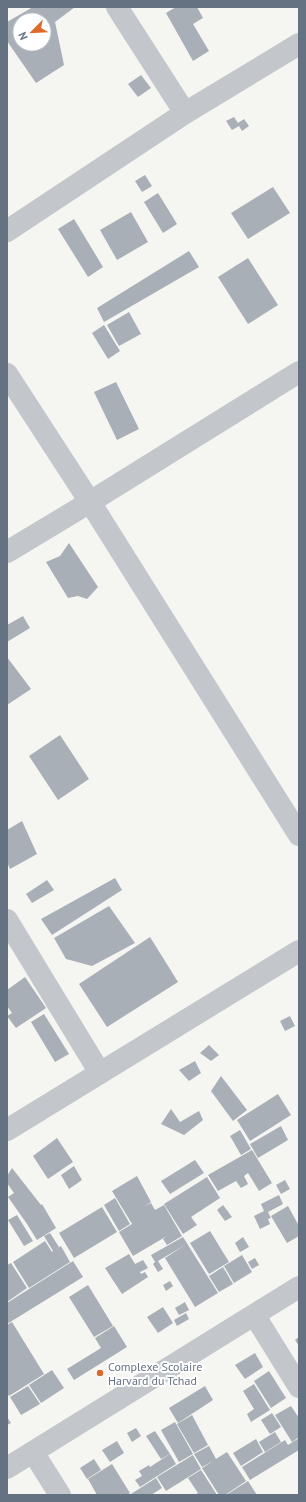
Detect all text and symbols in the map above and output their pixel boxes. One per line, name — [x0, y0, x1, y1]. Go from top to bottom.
north arrow — [12, 12, 52, 52]
text: N — [15, 30, 31, 42]
place label: Complexe Scolaire Harvard du Tchad — [108, 1359, 202, 1388]
marker: Complexe Scolaire Harvard du Tchad — [95, 1368, 105, 1378]

